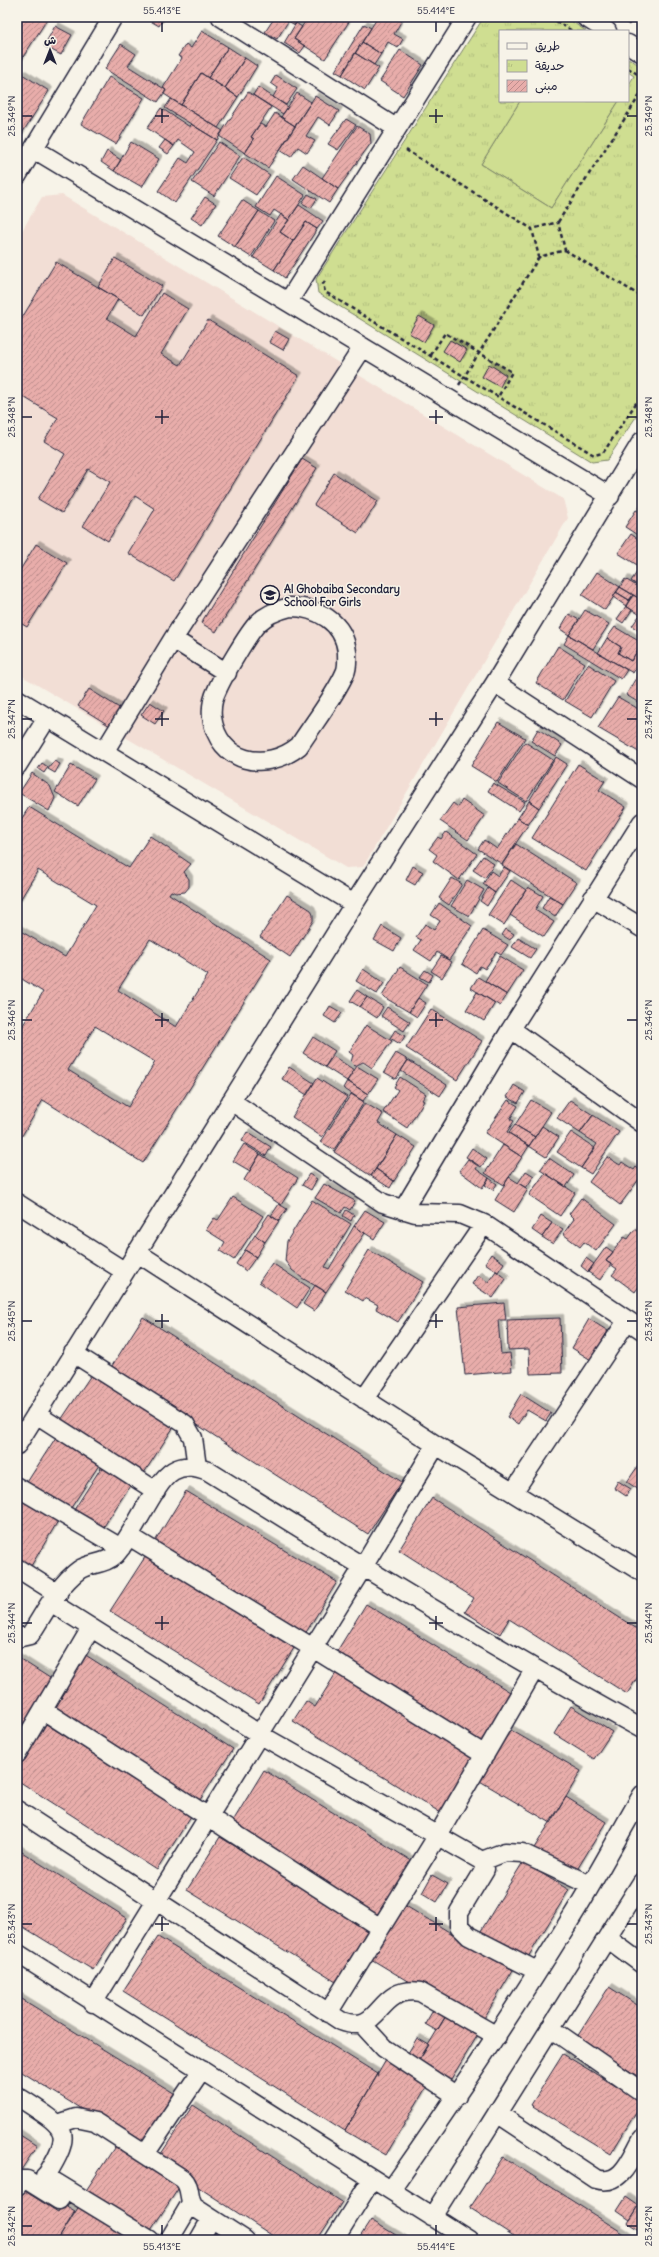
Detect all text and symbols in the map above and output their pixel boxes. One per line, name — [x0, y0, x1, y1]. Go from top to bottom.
text: 55.413°E — [143, 4, 181, 17]
text: 55.414°E — [417, 4, 455, 17]
north arrow — [30, 30, 70, 70]
legend — [499, 30, 629, 102]
text: ش — [44, 33, 56, 47]
text: طريق — [535, 38, 560, 53]
text: حديقة — [535, 58, 564, 73]
text: مبنى — [535, 78, 558, 94]
text: 25.349°N — [5, 96, 18, 136]
text: 25.349°N — [642, 96, 655, 136]
text: 25.348°N — [5, 397, 18, 437]
text: 25.348°N — [642, 397, 655, 437]
place label: Al Ghobaiba Secondary School For Girls — [284, 582, 400, 609]
school or university icon: Al Ghobaiba Secondary School For Girls — [259, 584, 281, 606]
text: 25.347°N — [5, 699, 18, 739]
text: 25.347°N — [642, 699, 655, 739]
text: 25.346°N — [5, 1000, 18, 1040]
text: 25.346°N — [642, 1000, 655, 1040]
text: 25.345°N — [5, 1301, 18, 1341]
text: 25.345°N — [642, 1301, 655, 1341]
text: 25.344°N — [5, 1603, 18, 1643]
text: 25.344°N — [642, 1603, 655, 1643]
text: 25.343°N — [5, 1904, 18, 1944]
text: 25.343°N — [642, 1904, 655, 1944]
text: 25.342°N — [5, 2206, 18, 2246]
text: 25.342°N — [642, 2206, 655, 2246]
text: 55.413°E — [143, 2240, 181, 2253]
text: 55.414°E — [417, 2240, 455, 2253]

